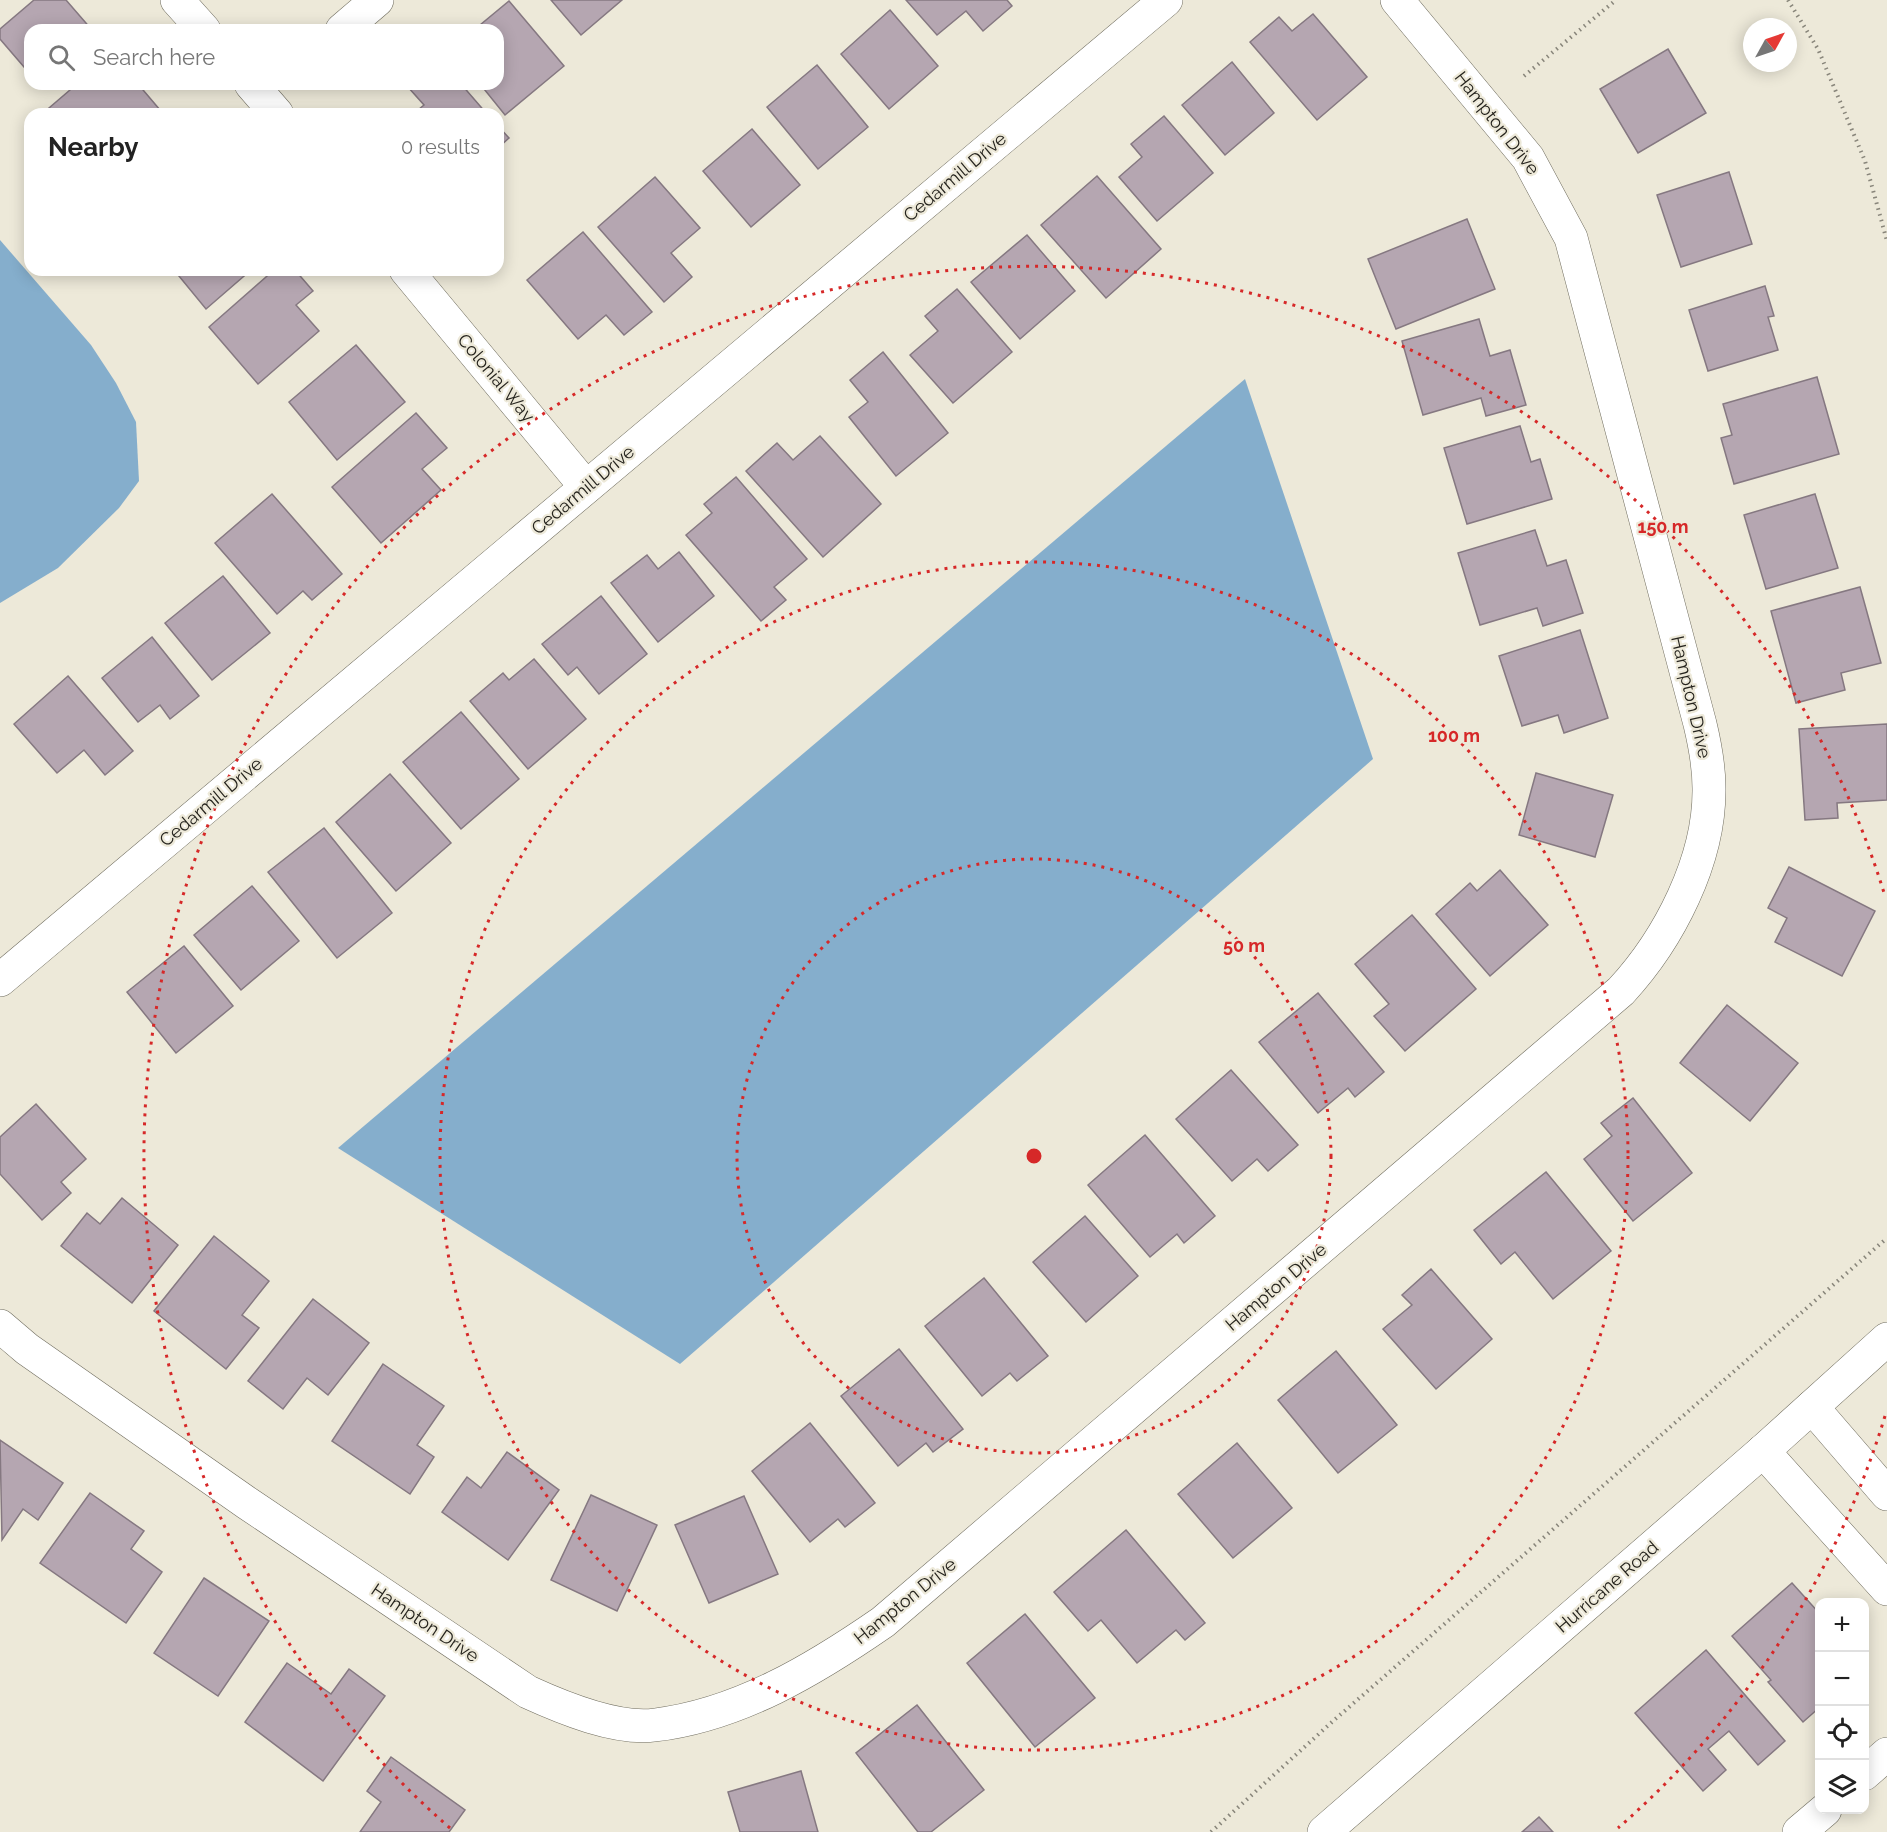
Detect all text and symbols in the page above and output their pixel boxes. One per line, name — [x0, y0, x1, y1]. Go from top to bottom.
north arrow — [1743, 18, 1797, 72]
search box — [24, 24, 504, 90]
icon: search — [45, 41, 78, 74]
text: Search here — [93, 44, 215, 70]
street label: Hampton Drive — [1451, 67, 1544, 179]
street label: Cedarmill Drive — [899, 127, 1011, 226]
text: Nearby — [48, 132, 138, 162]
text: 0 results — [401, 135, 480, 159]
street label: Colonial Way — [454, 329, 539, 426]
street label: Cedarmill Drive — [527, 440, 639, 539]
text: 150 m — [1638, 516, 1689, 537]
street label: Hampton Drive — [1667, 634, 1716, 761]
text: 100 m — [1428, 725, 1480, 746]
street label: Cedarmill Drive — [155, 752, 267, 851]
text: 50 m — [1223, 935, 1265, 956]
centre of rings — [1024, 1146, 1044, 1166]
street label: Hampton Drive — [1221, 1238, 1331, 1335]
street label: Hurricane Road — [1551, 1536, 1662, 1637]
street label: Hampton Drive — [849, 1553, 960, 1648]
street label: Hampton Drive — [368, 1579, 483, 1667]
map controls — [1815, 1598, 1869, 1814]
button: + — [1815, 1598, 1869, 1652]
button: − — [1815, 1652, 1869, 1706]
button: locate — [1815, 1706, 1869, 1760]
button: layers — [1815, 1760, 1869, 1814]

